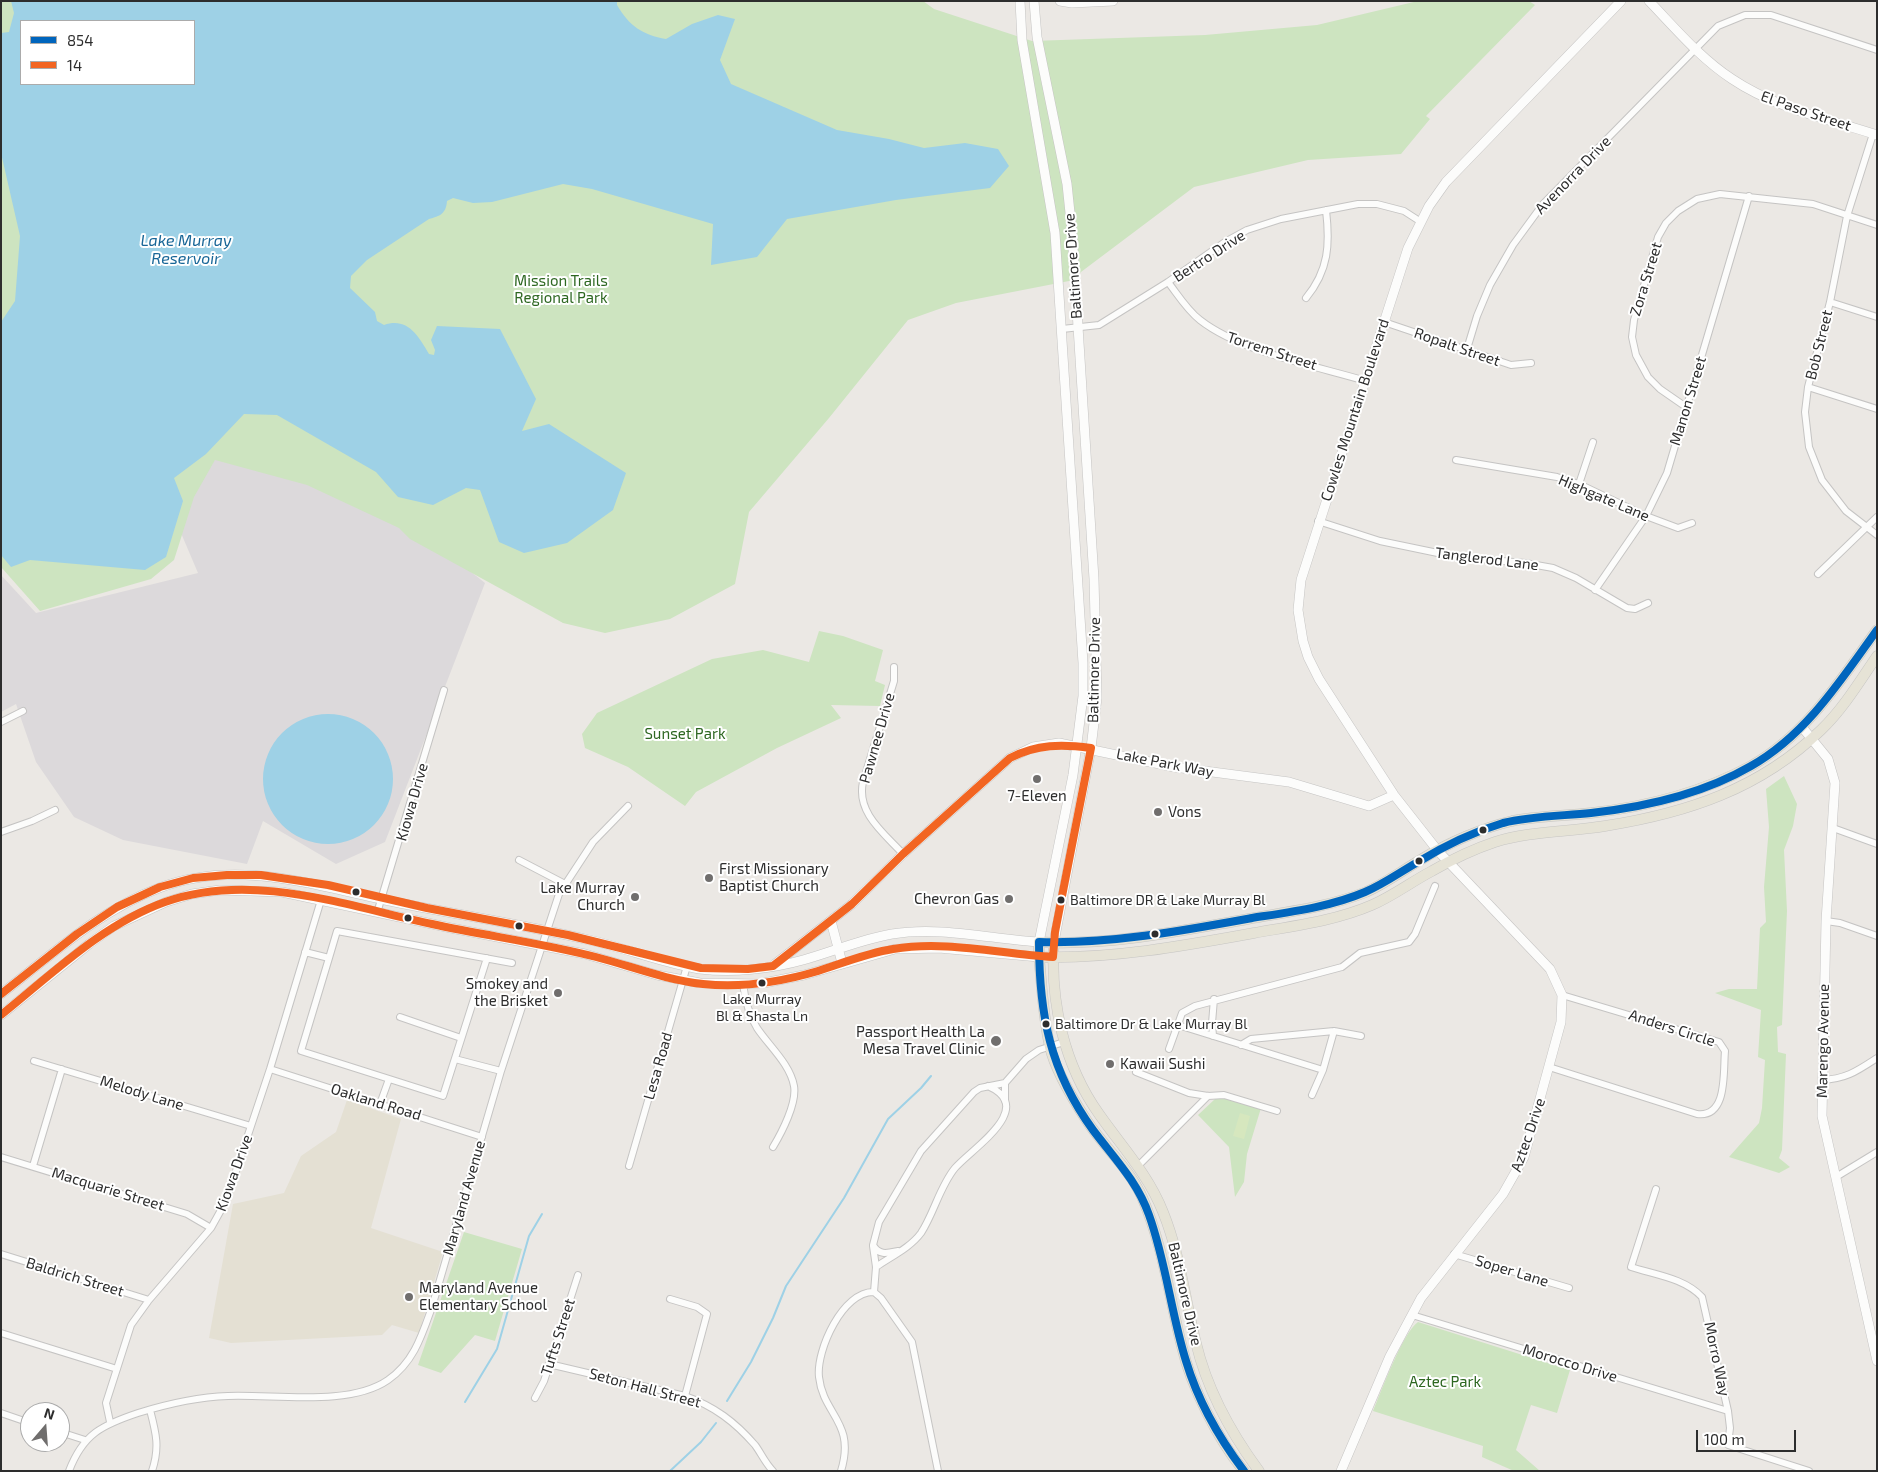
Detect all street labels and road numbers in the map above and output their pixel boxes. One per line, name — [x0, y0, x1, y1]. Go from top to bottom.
street label: El Paso Street — [1758, 87, 1854, 135]
street label: Avenorra Drive — [1531, 132, 1615, 218]
street label: Baltimore Drive — [1060, 213, 1086, 319]
street label: Bertro Drive — [1170, 226, 1248, 286]
street label: Zora Street — [1626, 240, 1666, 318]
street label: Bob Street — [1802, 308, 1836, 382]
street label: Cowles Mountain Boulevard — [1317, 316, 1393, 504]
street label: Ropalt Street — [1412, 324, 1502, 370]
street label: Torrem Street — [1225, 328, 1319, 374]
street label: Manon Street — [1666, 354, 1710, 448]
street label: Highgate Lane — [1556, 471, 1652, 525]
street label: Tanglerod Lane — [1434, 544, 1540, 574]
street label: Baltimore Drive — [1084, 617, 1104, 723]
street label: Pawnee Drive — [856, 691, 898, 785]
street label: Lake Park Way — [1115, 745, 1215, 781]
street label: Kiowa Drive — [392, 761, 432, 843]
street label: Marengo Avenue — [1813, 984, 1833, 1098]
street label: Anders Circle — [1627, 1006, 1717, 1050]
street label: Lesa Road — [640, 1030, 676, 1102]
street label: Melody Lane — [98, 1072, 186, 1114]
street label: Oakland Road — [329, 1080, 423, 1124]
street label: Aztec Drive — [1507, 1096, 1549, 1174]
street label: Kiowa Drive — [212, 1132, 256, 1214]
street label: Maryland Avenue — [439, 1138, 489, 1258]
street label: Macquarie Street — [50, 1163, 166, 1215]
street label: Baltimore Drive — [1164, 1240, 1206, 1348]
street label: Soper Lane — [1473, 1251, 1551, 1291]
street label: Baldrich Street — [24, 1254, 126, 1300]
street label: Tufts Street — [537, 1296, 579, 1378]
street label: Morro Way — [1700, 1320, 1734, 1398]
street label: Morocco Drive — [1521, 1340, 1619, 1386]
street label: Seton Hall Street — [587, 1364, 703, 1412]

